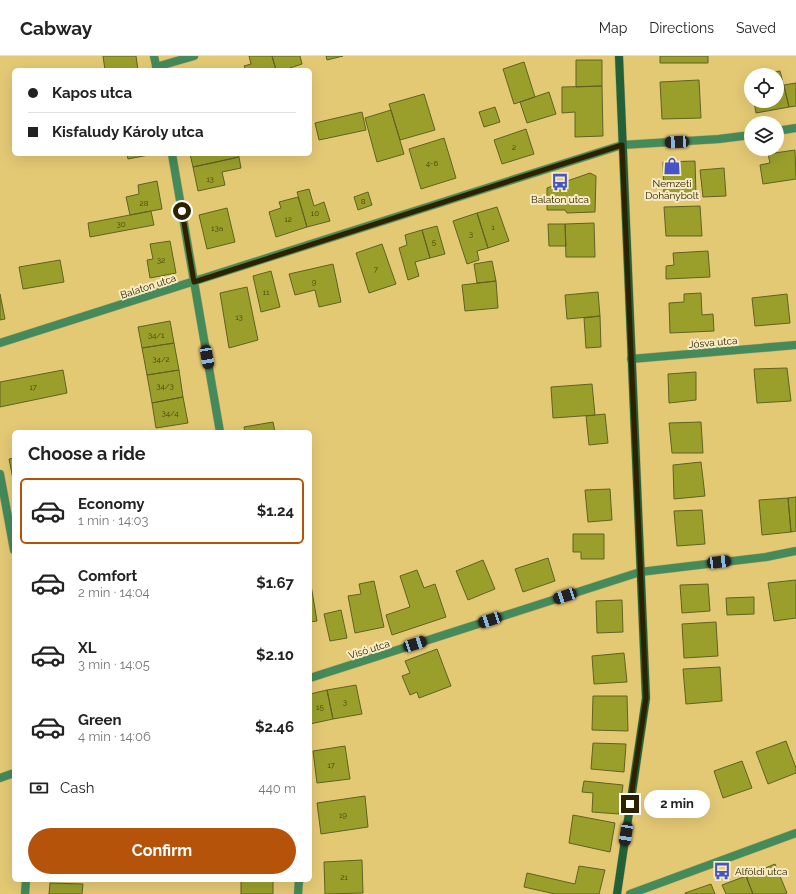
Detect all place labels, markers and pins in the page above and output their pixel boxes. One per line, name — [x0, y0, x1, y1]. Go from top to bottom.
shop icon: Nemzeti Dohánybolt — [662, 156, 682, 176]
bus stop icon: Balaton utca — [550, 172, 570, 192]
place label: Nemzeti Dohánybolt — [645, 178, 700, 201]
place label: Balaton utca — [531, 194, 589, 205]
bus stop icon: Alföldi utca — [712, 861, 732, 881]
place label: Alföldi utca — [735, 866, 787, 877]

